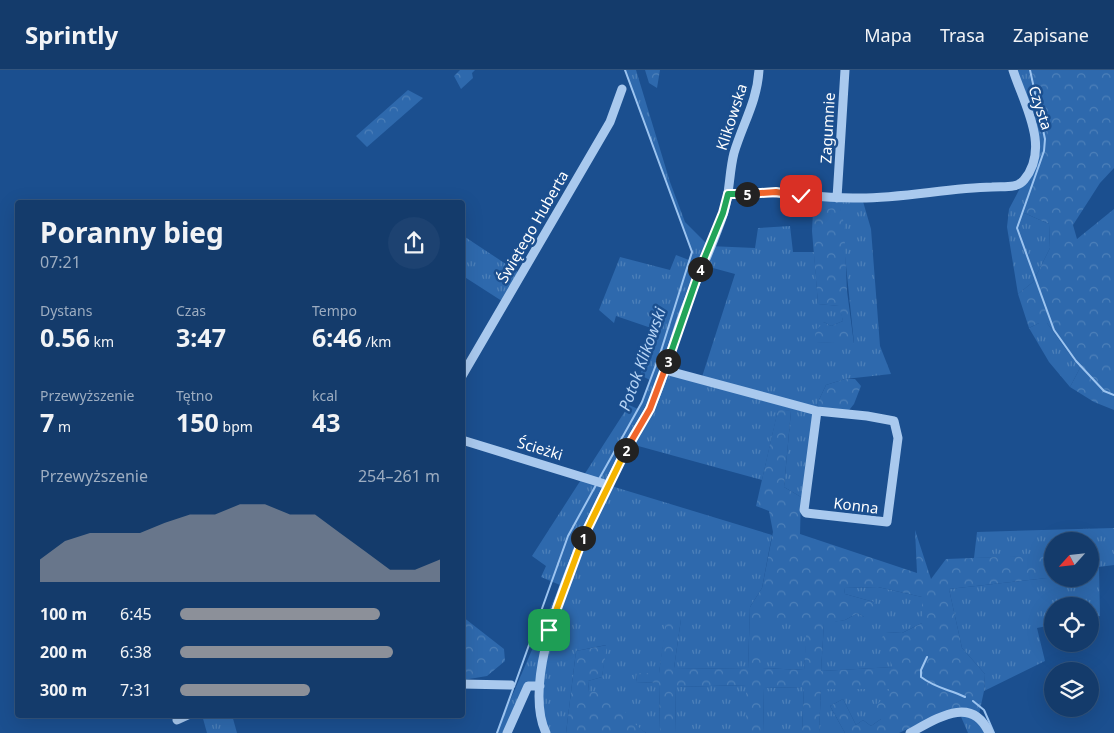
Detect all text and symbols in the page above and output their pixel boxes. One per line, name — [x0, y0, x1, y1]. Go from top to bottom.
text: Sprintly — [25, 18, 118, 51]
text: Mapa — [864, 23, 912, 47]
text: Trasa — [940, 23, 985, 47]
text: Zapisane — [1013, 23, 1089, 47]
street label: Klikowska — [711, 81, 751, 153]
street label: Czysta — [1024, 83, 1057, 132]
street label: Zagumnie — [815, 92, 839, 164]
street label: Świętego Huberta — [492, 167, 572, 286]
pin — [780, 175, 822, 217]
pin: 5 — [734, 182, 760, 206]
icon: check — [787, 182, 815, 210]
text: 5 — [743, 185, 752, 204]
text: Poranny bieg — [40, 213, 224, 251]
button: share — [388, 217, 440, 269]
text: 07:21 — [40, 251, 81, 273]
pin: 4 — [688, 256, 712, 282]
text: 4 — [696, 260, 705, 279]
text: Dystans — [40, 301, 92, 320]
text: Czas — [176, 301, 206, 320]
text: Tempo — [312, 301, 357, 320]
water label: Potok Klikowski — [613, 303, 671, 414]
text: 0.56 — [40, 320, 90, 354]
text: 3:47 — [176, 320, 226, 354]
text: 6:46 — [312, 320, 362, 354]
text: km — [90, 332, 114, 351]
text: /km — [362, 332, 391, 351]
pin: 3 — [656, 348, 680, 374]
text: 3 — [664, 352, 673, 371]
text: Przewyższenie — [40, 386, 135, 405]
text: Tętno — [176, 386, 213, 405]
text: kcal — [312, 386, 338, 405]
text: 7 — [40, 405, 54, 439]
text: 150 — [176, 405, 219, 439]
text: 43 — [312, 405, 341, 439]
text: m — [54, 417, 71, 436]
text: bpm — [219, 417, 253, 436]
street label: Ścieżki — [515, 432, 565, 464]
pin: 2 — [614, 438, 638, 462]
text: 2 — [622, 441, 631, 460]
text: Przewyższenie — [40, 465, 148, 487]
text: 254–261 m — [358, 465, 440, 487]
street label: Konna — [832, 492, 880, 518]
pin: 1 — [570, 526, 596, 550]
text: 1 — [579, 529, 588, 548]
north arrow — [1044, 532, 1099, 588]
map controls — [1044, 532, 1099, 717]
button: locate — [1044, 597, 1099, 652]
text: 100 m — [40, 603, 87, 625]
text: 6:45 — [120, 603, 152, 625]
pin — [528, 609, 570, 651]
icon: arrive — [535, 616, 563, 644]
text: 200 m — [40, 641, 87, 663]
text: 6:38 — [120, 641, 152, 663]
button: layers — [1044, 662, 1099, 717]
text: 300 m — [40, 679, 87, 701]
text: 7:31 — [120, 679, 152, 701]

